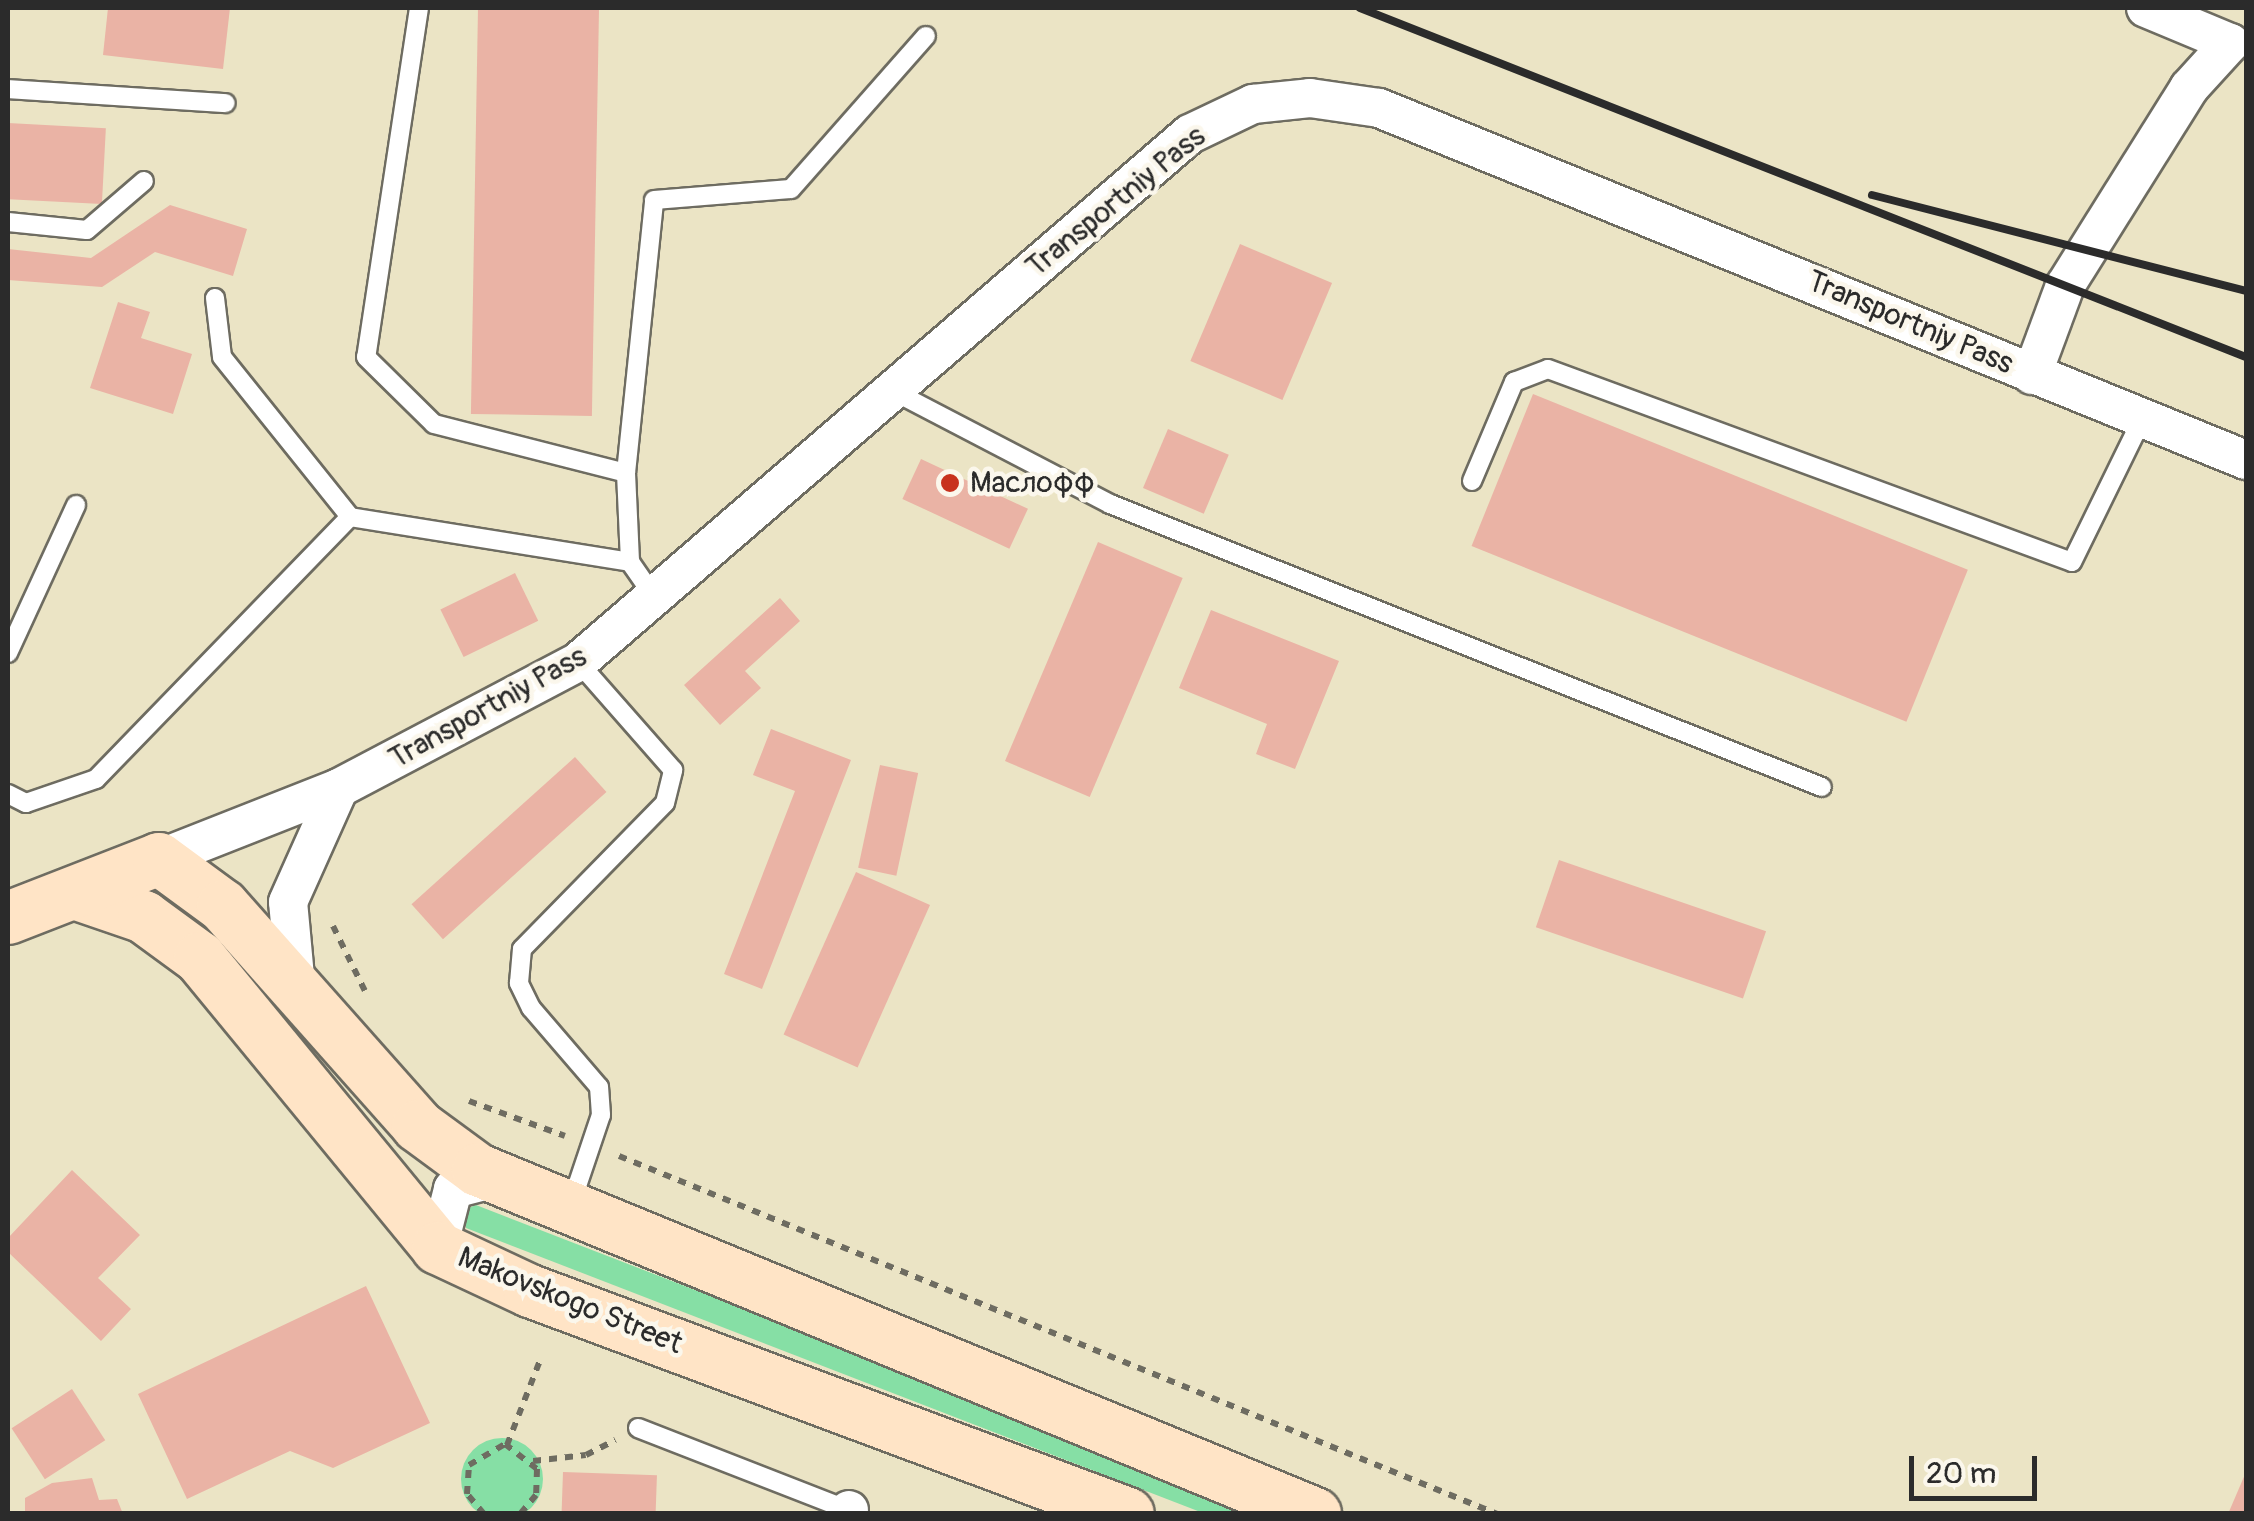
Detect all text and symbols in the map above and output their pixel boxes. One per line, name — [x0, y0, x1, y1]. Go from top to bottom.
street label: Transportniy Pass — [1019, 119, 1213, 285]
street label: Transportniy Pass — [1802, 263, 2018, 383]
place label: Маслофф — [970, 465, 1095, 501]
marker: Маслофф — [939, 472, 961, 494]
street label: Transportniy Pass — [383, 639, 593, 777]
street label: Makovskogo Street — [453, 1240, 687, 1362]
scale bar — [1914, 1436, 2042, 1498]
text: 20 m — [1926, 1455, 1996, 1492]

